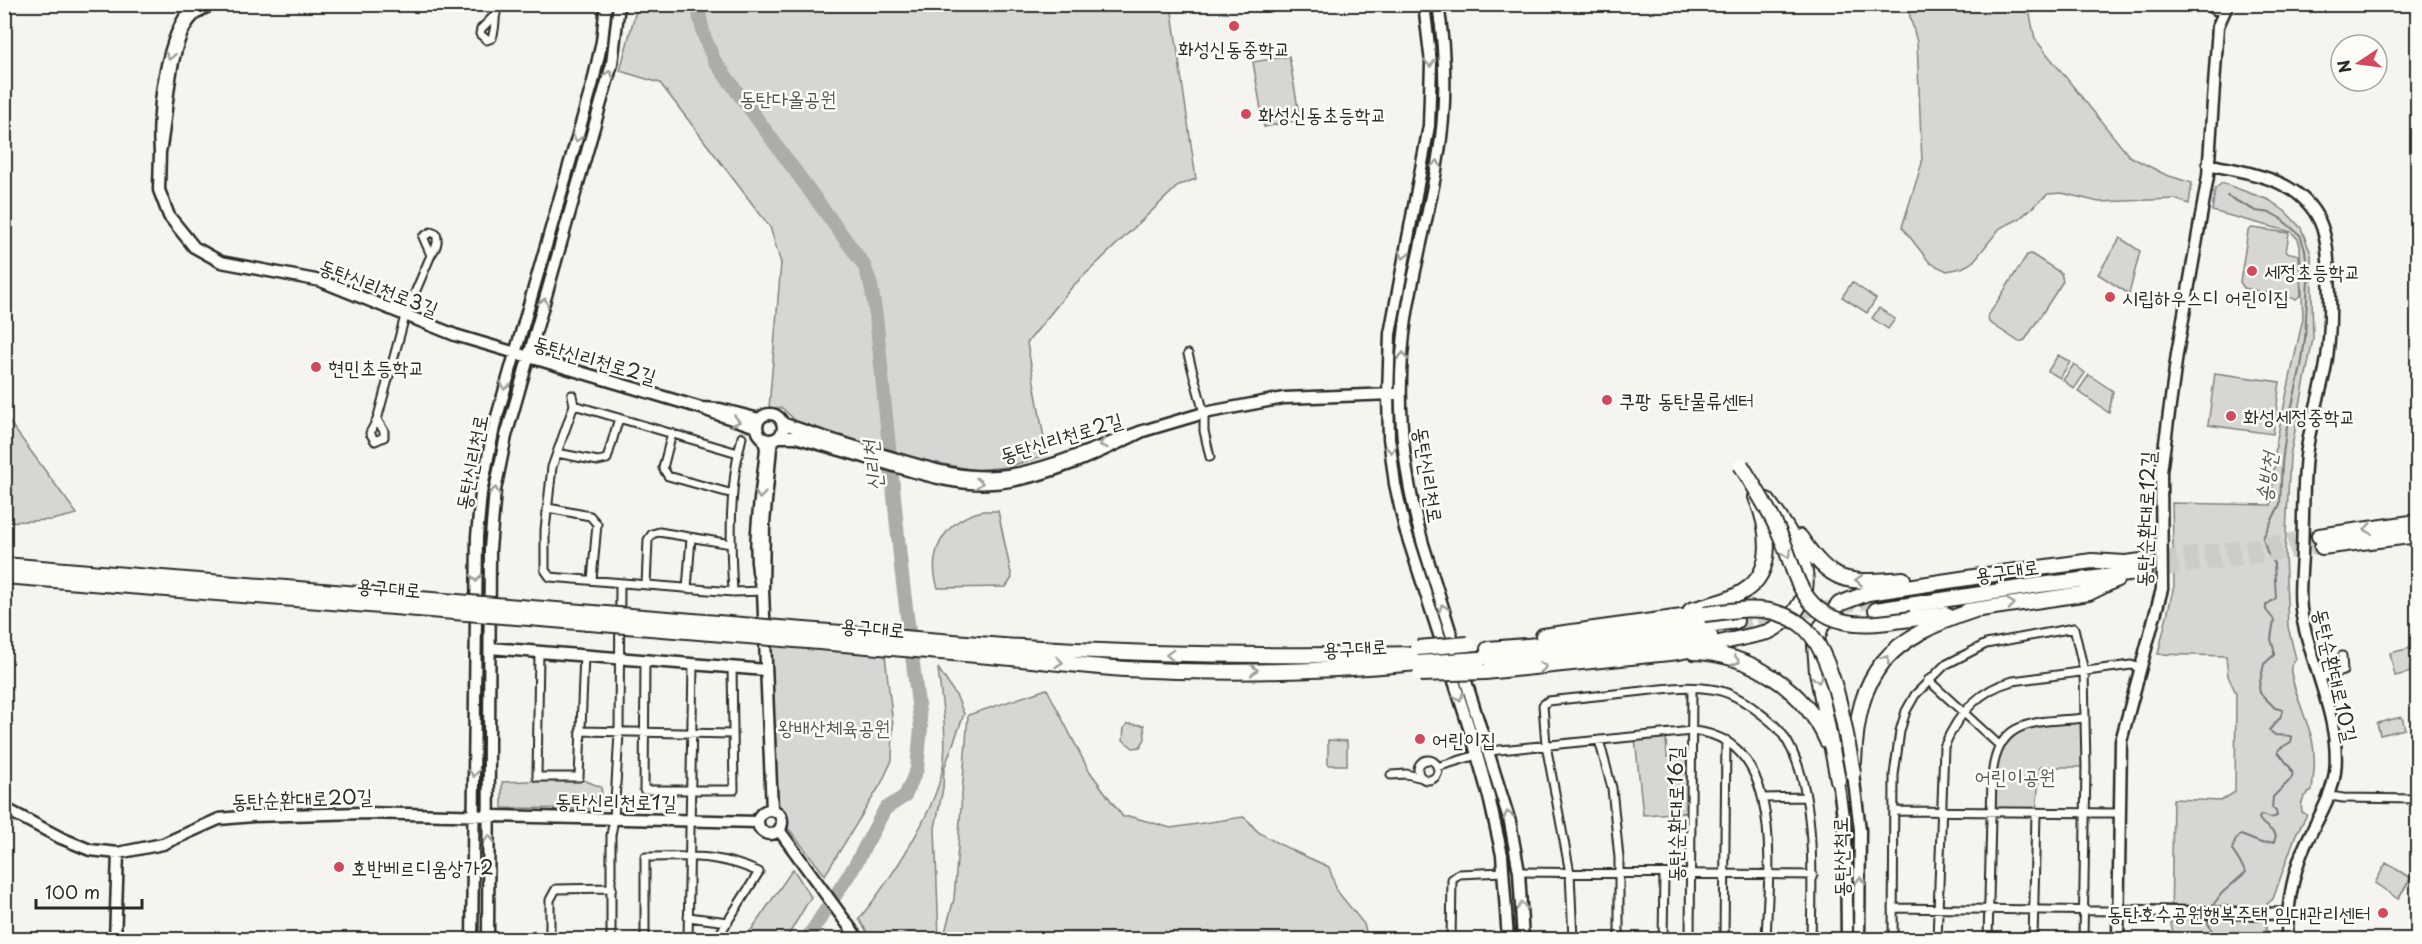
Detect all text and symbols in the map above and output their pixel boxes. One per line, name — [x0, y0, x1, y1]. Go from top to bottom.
marker: 화성신동중학교 — [1227, 19, 1241, 33]
place label: 화성신동중학교 — [1178, 33, 1290, 63]
north arrow — [2329, 33, 2389, 93]
one-way arrow — [164, 51, 177, 61]
one-way arrow — [1424, 58, 1437, 67]
text: N — [2330, 58, 2357, 75]
one-way arrow — [602, 69, 614, 80]
park label: 동탄다올공원 — [740, 83, 836, 113]
place label: 화성신동초등학교 — [1258, 99, 1387, 129]
marker: 화성신동초등학교 — [1239, 107, 1253, 121]
one-way arrow — [572, 132, 584, 143]
one-way arrow — [1430, 159, 1443, 169]
street label: 동탄신리천로3길 — [315, 250, 443, 324]
one-way arrow — [1398, 250, 1411, 260]
place label: 세정초등학교 — [2264, 256, 2361, 286]
marker: 세정초등학교 — [2245, 264, 2259, 278]
place label: 시립하우스디 어린이집 — [2122, 282, 2289, 312]
marker: 시립하우스디 어린이집 — [2103, 290, 2117, 304]
one-way arrow — [537, 297, 549, 308]
street label: 동탄신리천로2길 — [530, 327, 660, 391]
one-way arrow — [1396, 351, 1409, 360]
place label: 현민초등학교 — [328, 352, 425, 382]
marker: 현민초등학교 — [309, 360, 323, 374]
one-way arrow — [500, 380, 512, 391]
place label: 쿠팡 동탄물류센터 — [1619, 385, 1754, 415]
marker: 쿠팡 동탄물류센터 — [1600, 393, 1614, 407]
place label: 화성세정중학교 — [2243, 401, 2356, 431]
street label: 동탄신리천로2길 — [996, 404, 1126, 470]
marker: 화성세정중학교 — [2224, 409, 2238, 423]
street label: 동탄신리천로 — [447, 412, 495, 512]
one-way arrow — [731, 413, 741, 426]
street label: 동탄신리천로 — [1407, 425, 1451, 525]
water label: 신리천 — [852, 437, 890, 493]
one-way arrow — [1098, 437, 1109, 450]
one-way arrow — [1384, 444, 1396, 453]
water label: 송방천 — [2246, 448, 2285, 504]
street label: 동탄순환대로12길 — [2128, 451, 2162, 587]
one-way arrow — [975, 477, 984, 490]
one-way arrow — [489, 486, 501, 495]
one-way arrow — [754, 491, 767, 500]
one-way arrow — [2364, 522, 2373, 535]
one-way arrow — [1780, 548, 1793, 559]
street label: 용구대로 — [1973, 551, 2041, 589]
street label: 용구대로 — [356, 569, 422, 605]
one-way arrow — [470, 573, 482, 582]
one-way arrow — [1854, 574, 1863, 587]
one-way arrow — [2006, 598, 2015, 610]
one-way arrow — [1438, 604, 1450, 614]
street label: 동탄순환대로10길 — [2306, 605, 2366, 745]
street label: 용구대로 — [840, 609, 906, 645]
street label: 용구대로 — [1322, 630, 1388, 664]
one-way arrow — [1166, 648, 1175, 661]
one-way arrow — [1731, 653, 1741, 666]
one-way arrow — [1055, 655, 1064, 668]
one-way arrow — [1879, 655, 1890, 666]
one-way arrow — [1538, 661, 1548, 674]
one-way arrow — [1250, 664, 1259, 676]
one-way arrow — [1811, 674, 1824, 684]
one-way arrow — [1452, 691, 1464, 702]
park label: 왕배산체육공원 — [778, 712, 890, 742]
place label: 어린이집 — [1432, 724, 1496, 754]
marker: 어린이집 — [1413, 732, 1427, 746]
street label: 동탄순환대로16길 — [1660, 746, 1690, 882]
park label: 어린이공원 — [1975, 761, 2055, 791]
one-way arrow — [468, 768, 480, 777]
street label: 동탄순환대로20길 — [231, 781, 373, 815]
street label: 동탄신리천로1길 — [555, 785, 677, 817]
one-way arrow — [1502, 810, 1515, 820]
street label: 동탄산척로 — [1824, 817, 1856, 897]
one-way arrow — [483, 835, 495, 844]
place label: 호반베르디움상가2 — [351, 852, 494, 882]
marker: 호반베르디움상가2 — [332, 860, 346, 874]
scale bar — [36, 872, 142, 910]
one-way arrow — [1854, 877, 1866, 886]
text: 100 m — [45, 878, 100, 905]
place label: 동탄호수공원행복주택 임대관리센터 — [2107, 898, 2371, 928]
one-way arrow — [1515, 901, 1528, 910]
marker: 동탄호수공원행복주택 임대관리센터 — [2376, 906, 2390, 920]

